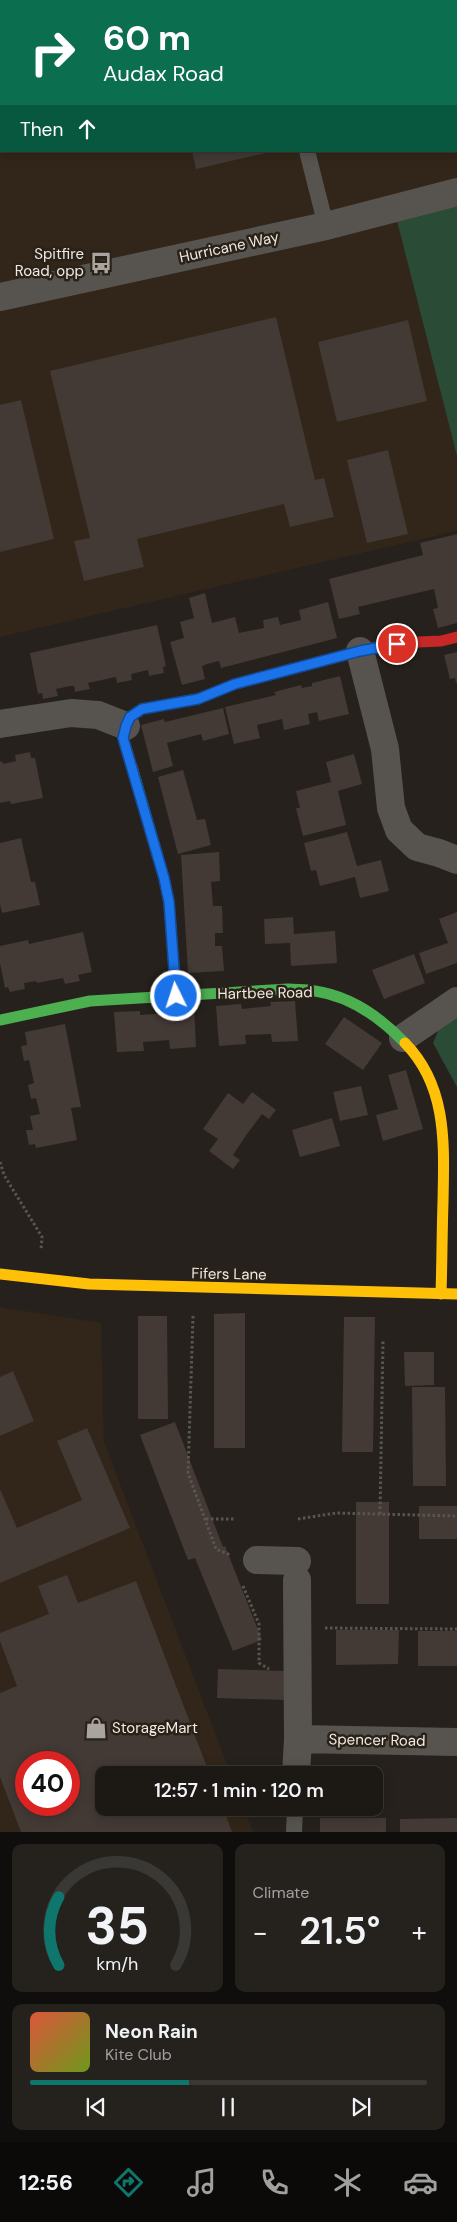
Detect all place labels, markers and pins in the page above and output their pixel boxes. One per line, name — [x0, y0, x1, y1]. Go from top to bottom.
place label: Spitfire Road, opp — [15, 244, 84, 281]
bus stop icon: Spitfire Road, opp — [88, 250, 114, 276]
pin — [376, 623, 418, 665]
shop icon: StorageMart — [83, 1715, 109, 1741]
place label: StorageMart — [112, 1718, 198, 1738]

